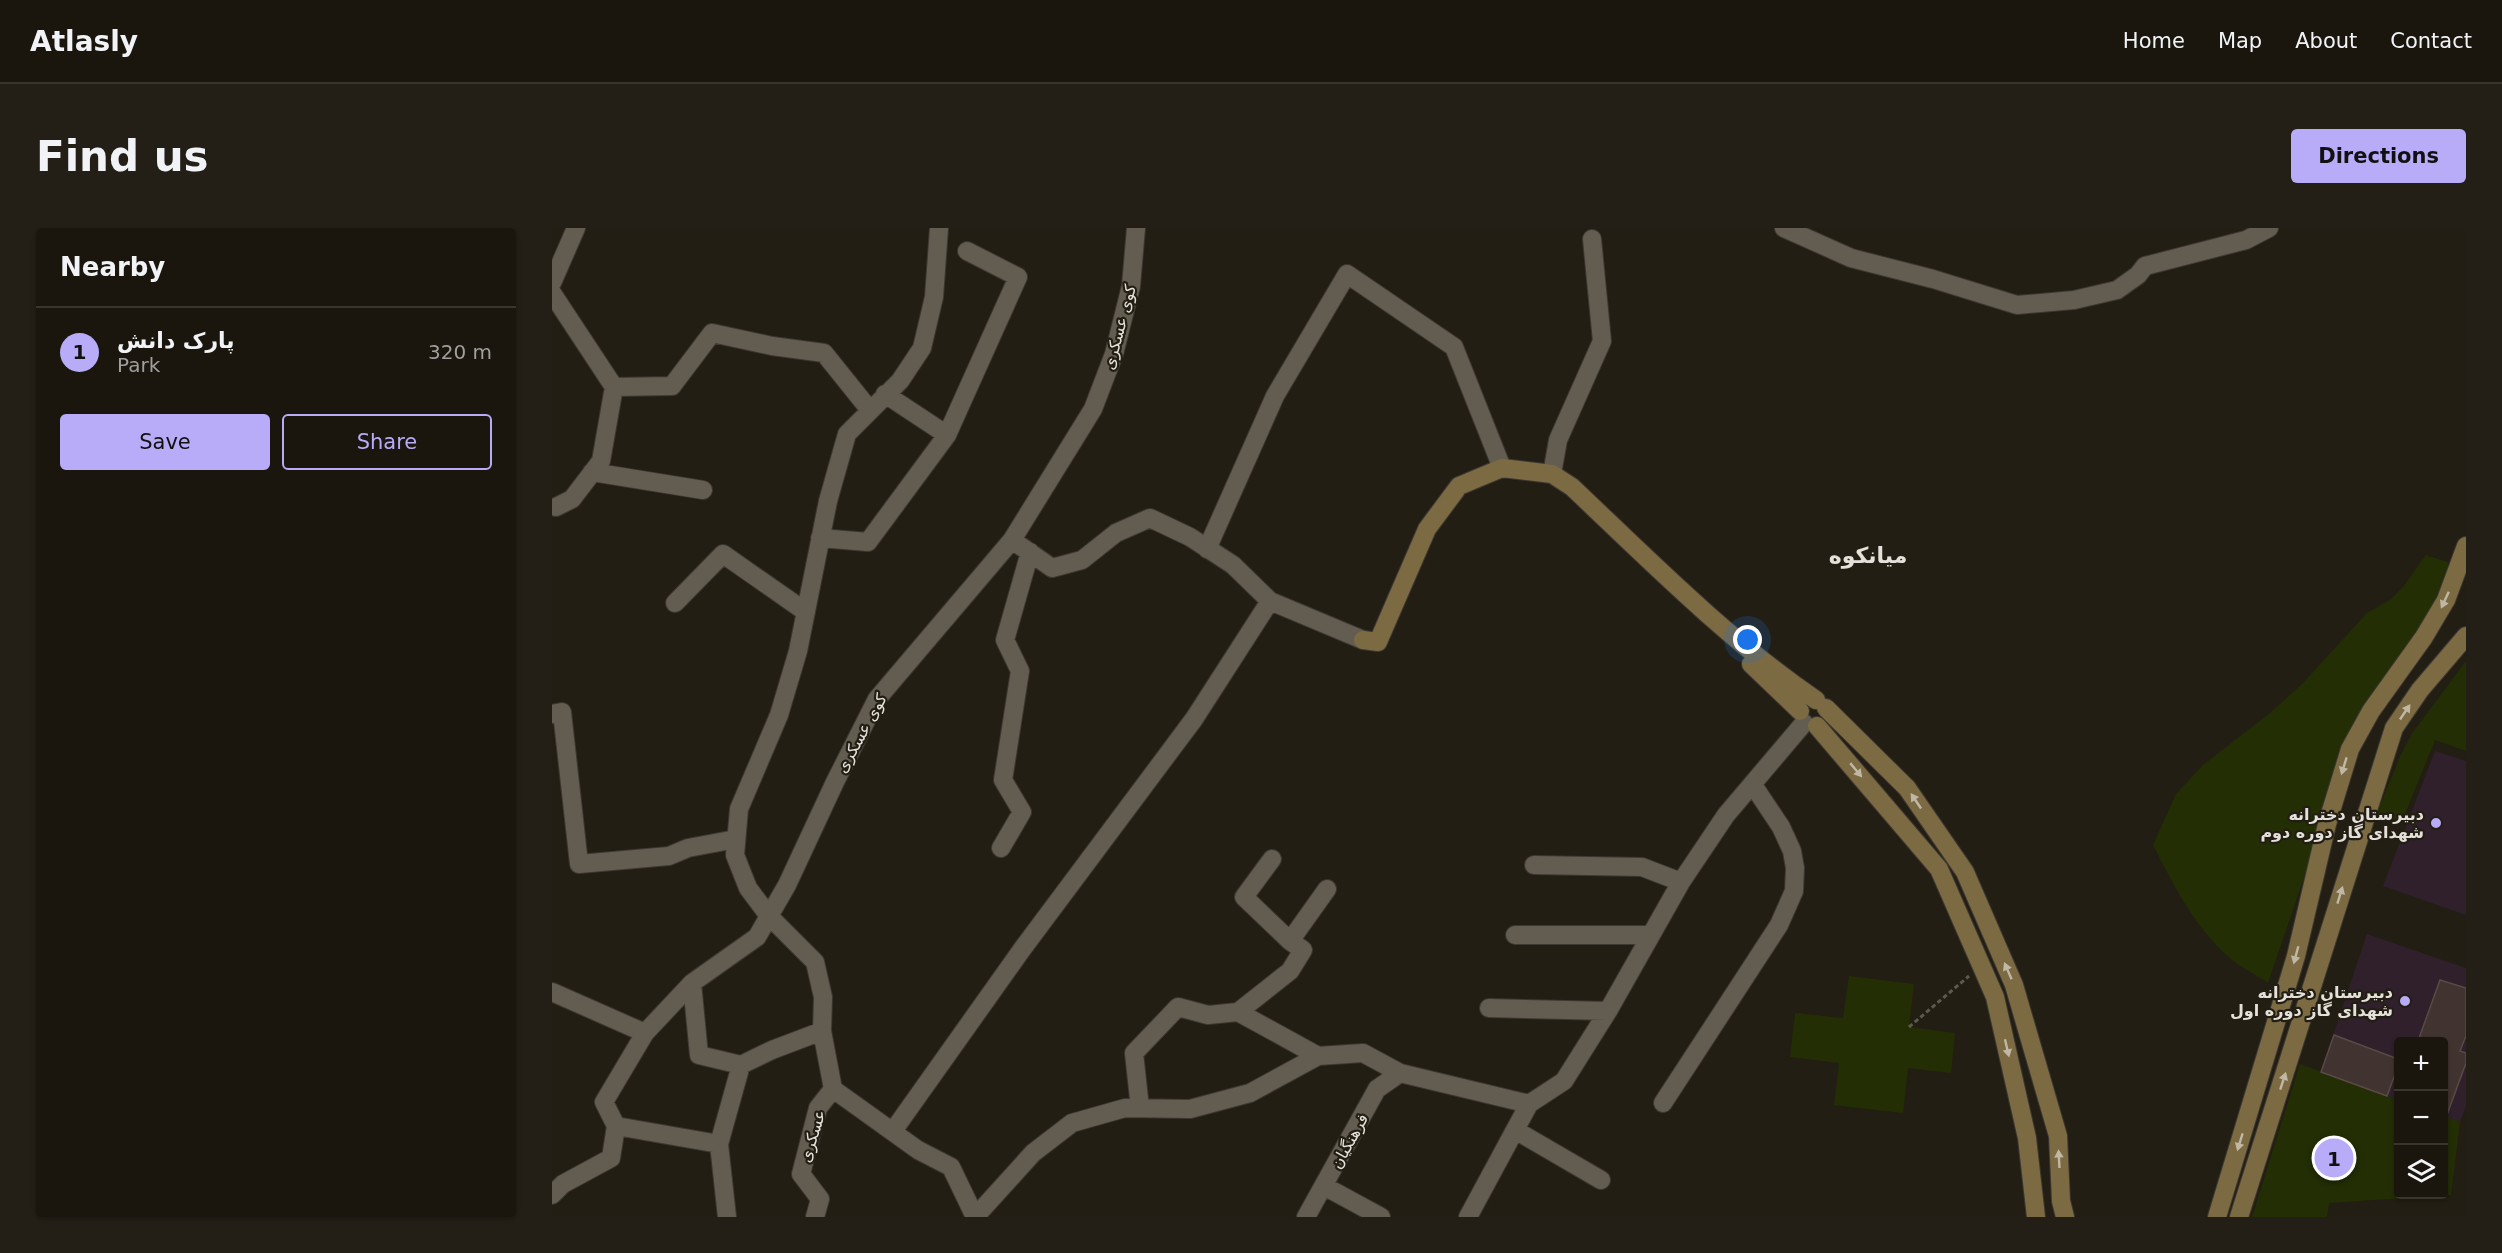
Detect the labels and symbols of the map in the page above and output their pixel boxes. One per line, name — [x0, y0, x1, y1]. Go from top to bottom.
street label: کوی عسکری — [1099, 282, 1141, 372]
district label: میانکوه — [1829, 543, 1907, 569]
one-way arrow — [2440, 592, 2449, 609]
your location — [1733, 625, 1762, 654]
street label: کوی عسکری — [832, 690, 892, 777]
one-way arrow — [2399, 704, 2410, 720]
one-way arrow — [2339, 757, 2348, 775]
one-way arrow — [1849, 762, 1862, 778]
one-way arrow — [1910, 793, 1922, 809]
place label: دبیرستان دخترانه شهدای گاز دوره دوم — [2260, 805, 2424, 842]
marker: دبیرستان دخترانه شهدای گاز دوره دوم — [2429, 816, 2443, 830]
one-way arrow — [2336, 886, 2345, 904]
one-way arrow — [2291, 946, 2300, 964]
one-way arrow — [2004, 963, 2013, 980]
place label: دبیرستان دخترانه شهدای گاز دوره اول — [2230, 983, 2393, 1020]
marker: دبیرستان دخترانه شهدای گاز دوره اول — [2398, 994, 2412, 1008]
one-way arrow — [2003, 1038, 2012, 1057]
one-way arrow — [2279, 1072, 2288, 1090]
street label: عسکری — [795, 1108, 830, 1165]
street label: فرهنگیان — [1327, 1110, 1373, 1173]
one-way arrow — [2235, 1133, 2244, 1151]
pin: 1 — [2314, 1136, 2354, 1180]
one-way arrow — [2054, 1150, 2064, 1169]

